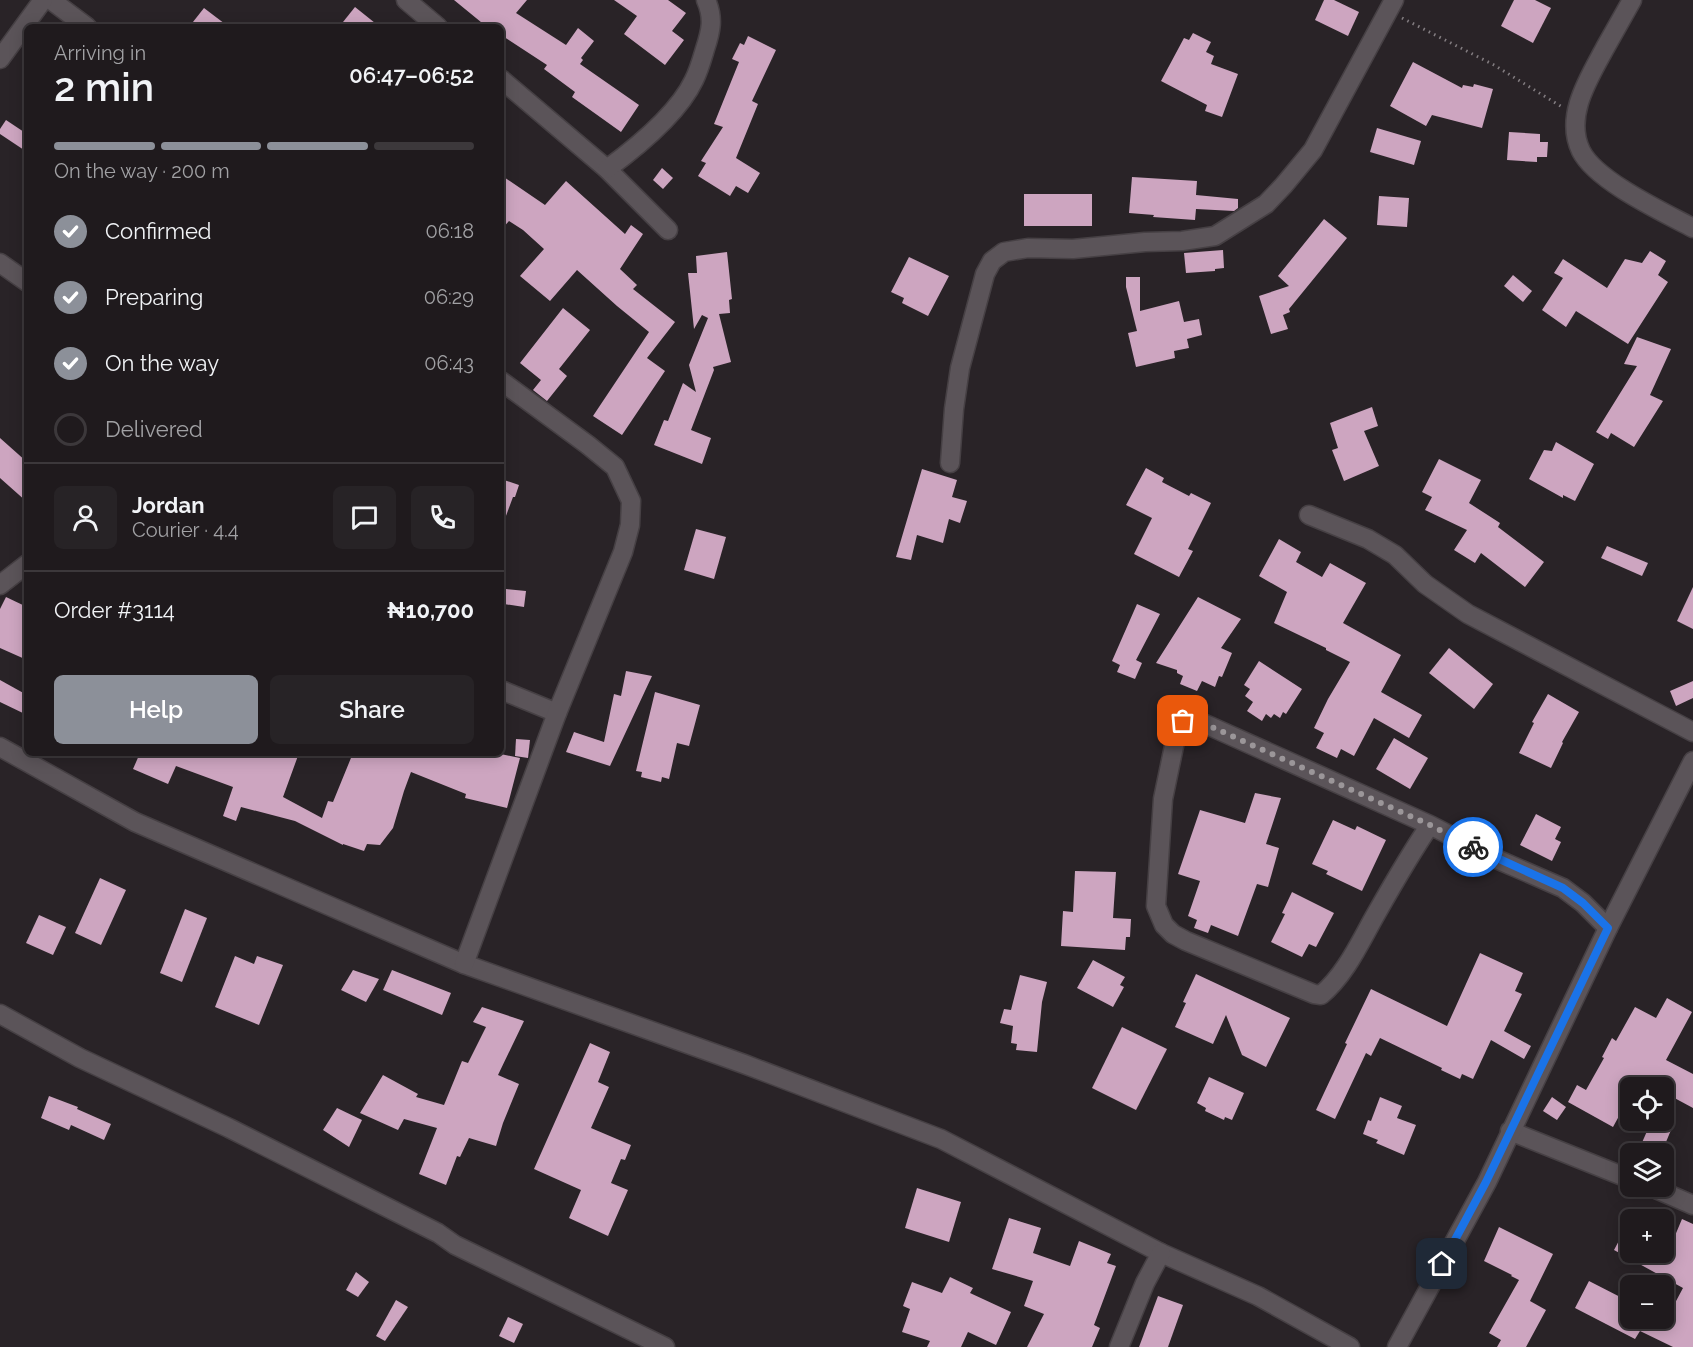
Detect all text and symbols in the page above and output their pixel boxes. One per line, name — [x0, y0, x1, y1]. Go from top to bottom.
text: Arriving in — [54, 41, 146, 65]
text: 06:47–06:52 — [349, 62, 474, 88]
text: 2 min — [54, 64, 154, 110]
text: On the way · 200 m — [54, 159, 230, 183]
icon: check — [54, 215, 87, 248]
text: Confirmed — [105, 218, 212, 244]
text: 06:18 — [426, 219, 474, 243]
icon: check — [54, 281, 87, 314]
text: Preparing — [105, 284, 203, 310]
text: 06:29 — [424, 285, 474, 309]
icon: check — [54, 347, 87, 380]
text: On the way — [105, 350, 219, 376]
text: 06:43 — [424, 351, 474, 375]
text: Delivered — [105, 416, 203, 442]
button: person — [54, 486, 117, 549]
button: chat — [333, 486, 396, 549]
button: phone — [411, 486, 474, 549]
text: Jordan — [132, 492, 204, 518]
text: Courier · 4.4 — [132, 518, 239, 542]
text: Order #3114 — [54, 597, 175, 623]
text: ₦10,700 — [387, 597, 474, 623]
button: Help — [54, 675, 258, 744]
button: Share — [270, 675, 474, 744]
pin — [1157, 695, 1208, 746]
icon: bag — [1166, 704, 1199, 737]
courier — [1443, 817, 1503, 877]
icon: bike — [1457, 831, 1490, 864]
map controls — [1620, 1077, 1674, 1329]
button: locate — [1620, 1077, 1674, 1131]
button: layers — [1620, 1143, 1674, 1197]
button: + — [1620, 1209, 1674, 1263]
pin — [1416, 1238, 1467, 1289]
icon: home — [1425, 1247, 1458, 1280]
button: − — [1620, 1275, 1674, 1329]

